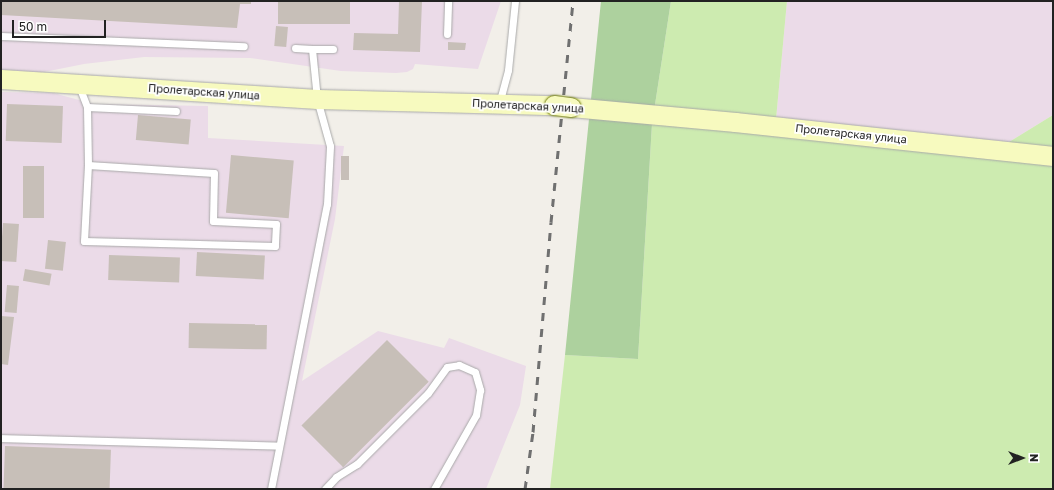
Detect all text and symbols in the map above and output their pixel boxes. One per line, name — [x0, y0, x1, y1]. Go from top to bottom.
scale bar — [14, 12, 108, 38]
text: 50 m — [19, 19, 47, 34]
street label: Пролетарская улица — [148, 82, 260, 102]
street label: Пролетарская улица — [472, 96, 584, 116]
street label: Пролетарская улица — [795, 122, 907, 146]
north arrow — [1002, 438, 1042, 478]
text: N — [1028, 454, 1041, 462]

